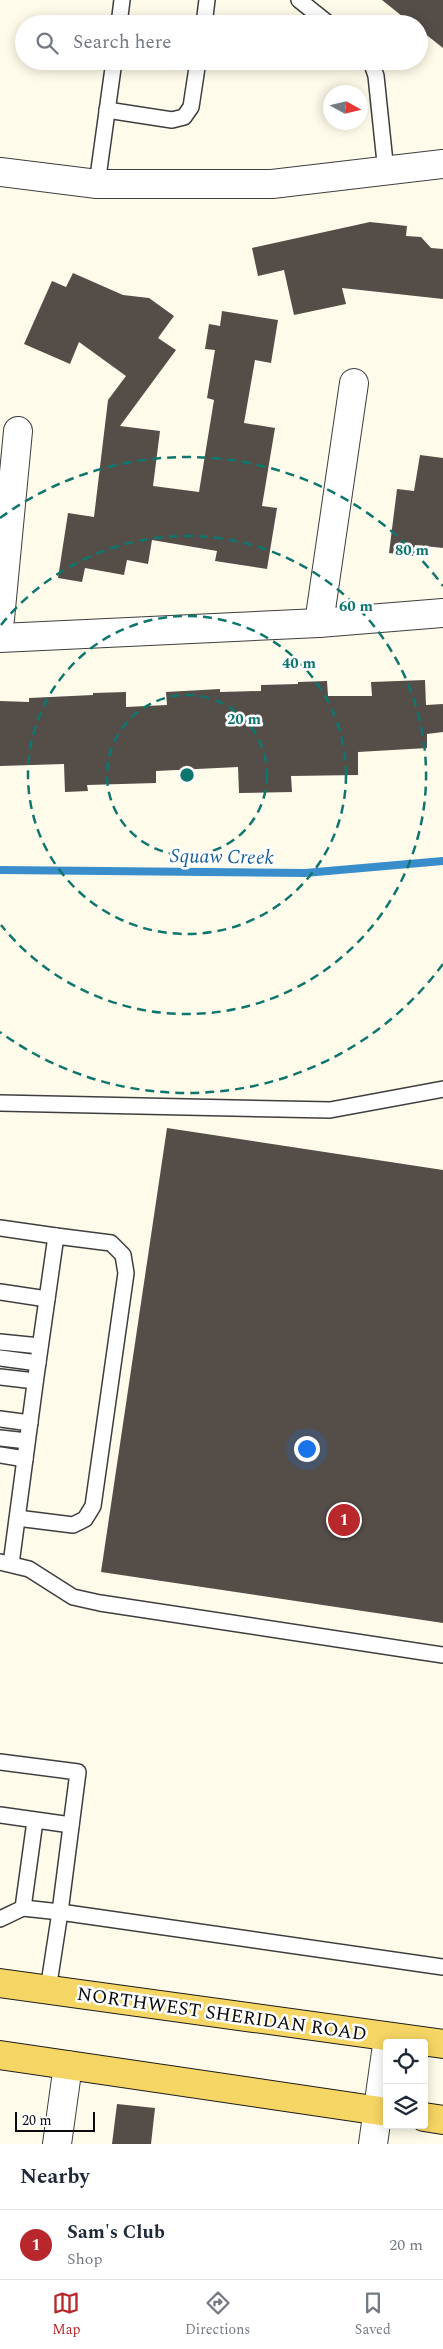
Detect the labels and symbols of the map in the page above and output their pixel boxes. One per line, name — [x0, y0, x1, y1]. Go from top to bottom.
north arrow — [323, 85, 368, 130]
text: 80 m — [395, 539, 430, 562]
text: 60 m — [339, 595, 374, 618]
text: 40 m — [282, 652, 317, 675]
text: 20 m — [227, 708, 262, 731]
centre of rings — [178, 766, 196, 784]
water label: Squaw Creek — [170, 841, 275, 873]
your location — [294, 1436, 320, 1462]
pin: 1 — [328, 1501, 360, 1539]
street label: NORTHWEST SHERIDAN ROAD — [75, 1980, 369, 2049]
scale bar — [15, 2109, 95, 2132]

